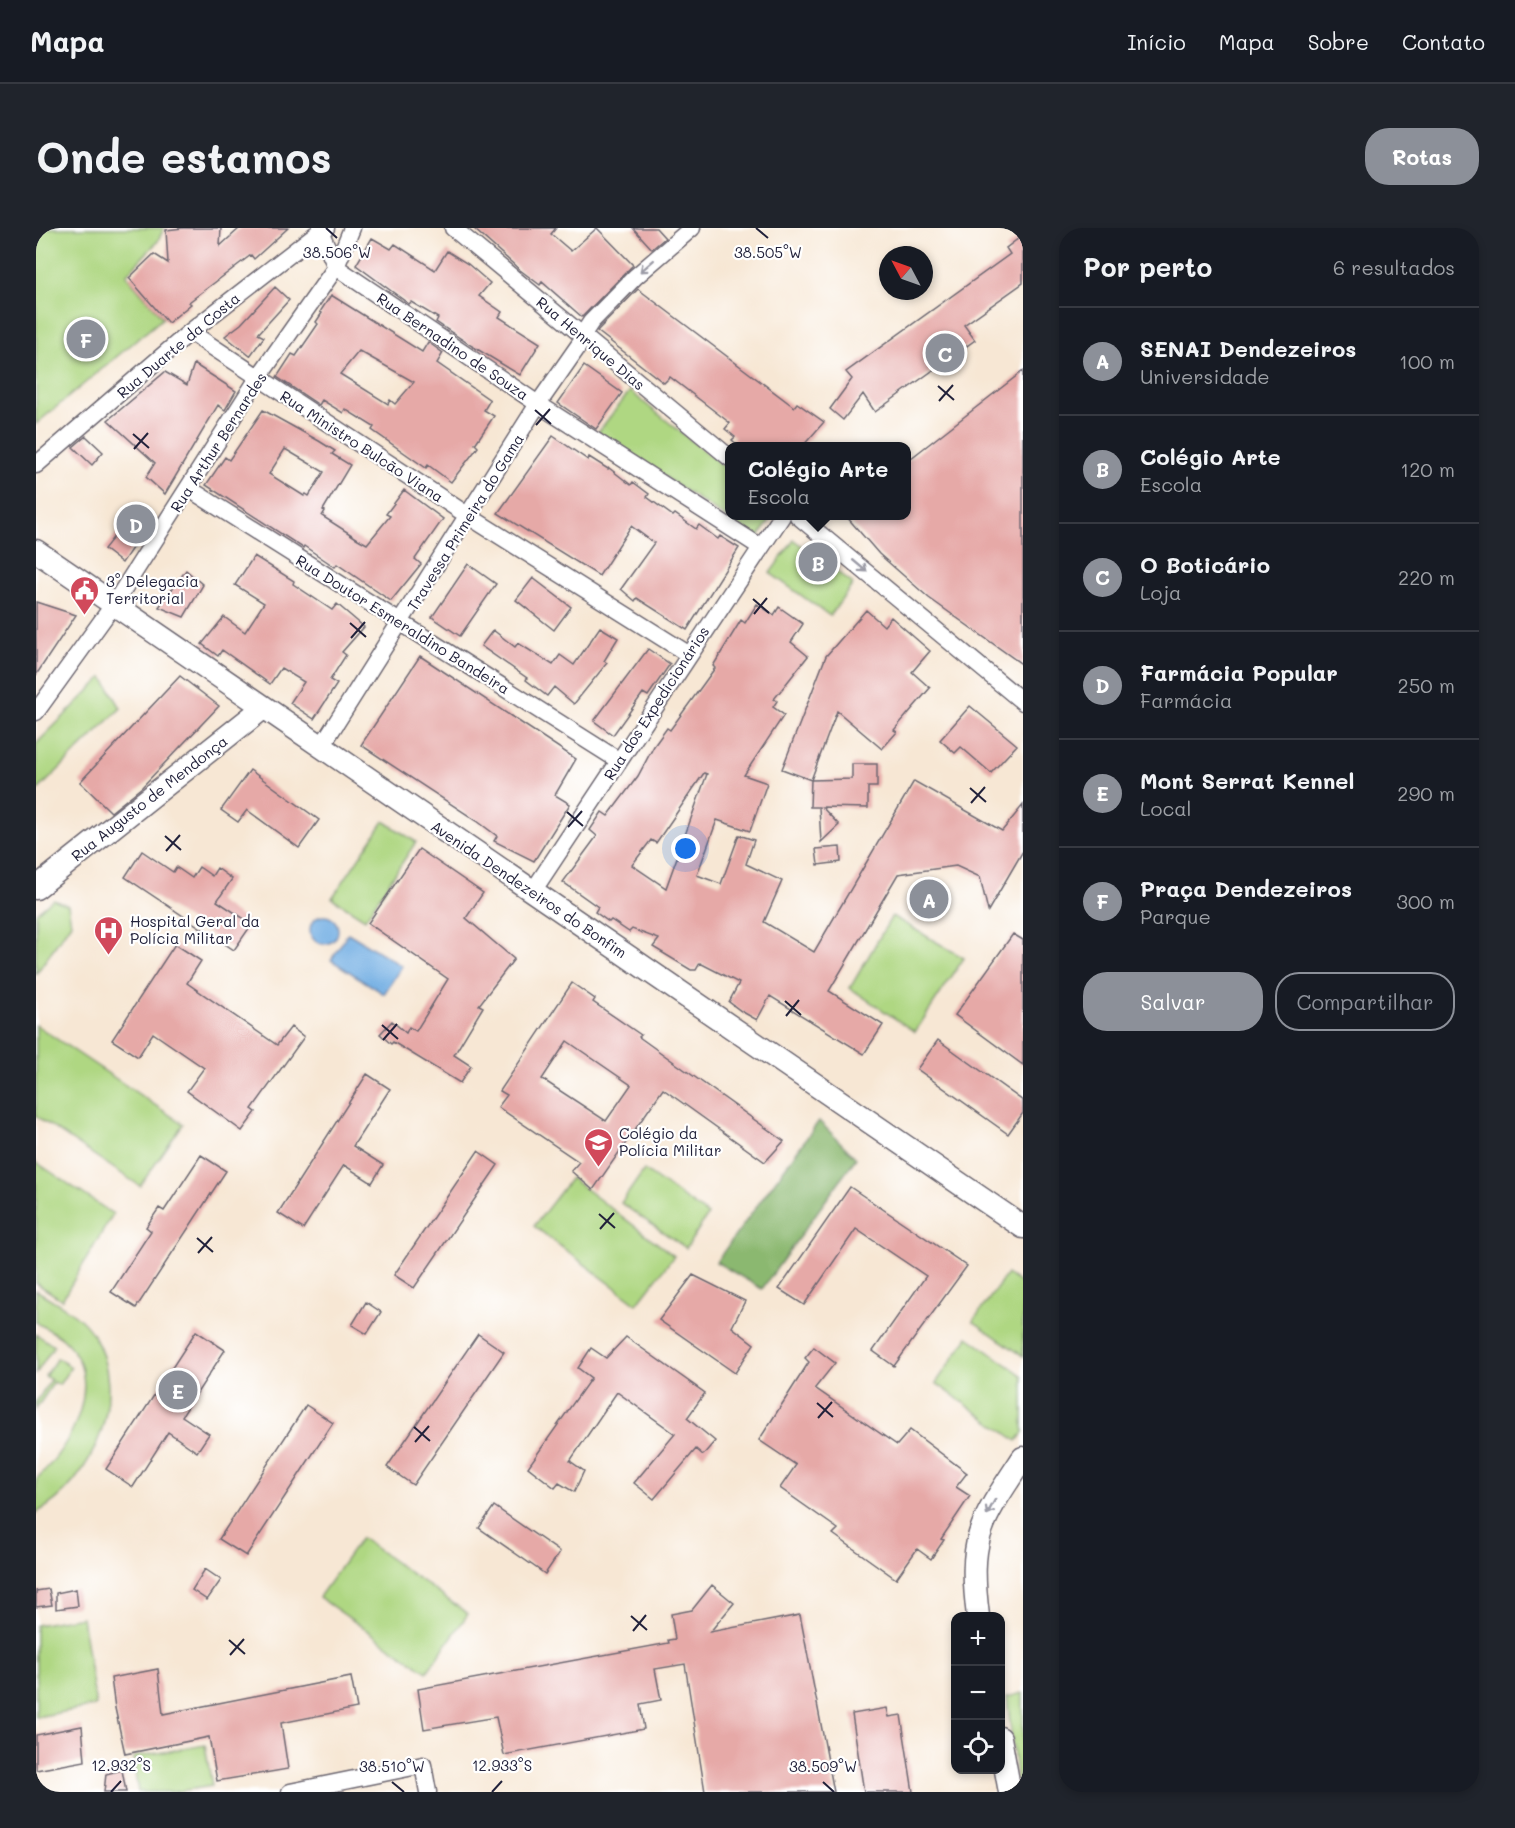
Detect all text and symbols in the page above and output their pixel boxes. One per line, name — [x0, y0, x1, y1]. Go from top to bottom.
text: Mapa — [30, 23, 105, 59]
text: Início — [1127, 28, 1186, 55]
text: Mapa — [1219, 28, 1275, 55]
text: Sobre — [1308, 28, 1369, 55]
text: Contato — [1402, 28, 1485, 55]
button: Rotas — [1365, 128, 1479, 185]
text: Onde estamos — [36, 129, 332, 184]
text: 38.506°W — [303, 242, 371, 262]
text: 38.505°W — [734, 242, 802, 262]
north arrow — [879, 246, 933, 300]
text: Por perto — [1083, 250, 1212, 284]
text: 6 resultados — [1333, 254, 1455, 280]
one-way arrow — [640, 259, 655, 273]
street label: Rua Duarte da Costa — [112, 288, 244, 402]
street label: Rua Bernadino de Souza — [373, 288, 533, 404]
street label: Rua Henrique Dias — [533, 292, 649, 394]
pin: F — [67, 316, 106, 362]
pin: C — [926, 330, 964, 376]
text: SENAI Dendezeiros — [1140, 334, 1356, 363]
text: A — [1096, 348, 1109, 374]
text: 100 m — [1399, 348, 1455, 374]
text: Universidade — [1140, 363, 1270, 389]
street label: Rua Arthur Bernardes — [165, 368, 271, 516]
street label: Rua Ministro Bulcão Viana — [276, 386, 448, 506]
street label: Travessa Primeira do Gama — [402, 430, 528, 614]
popup — [725, 442, 911, 520]
text: Colégio Arte — [1140, 442, 1281, 471]
text: Colégio Arte — [748, 454, 888, 483]
text: B — [1096, 456, 1109, 482]
text: 120 m — [1400, 456, 1455, 482]
text: Escola — [1140, 471, 1202, 497]
text: Escola — [748, 483, 810, 509]
pin: D — [116, 502, 156, 546]
pin: B — [798, 540, 838, 584]
street label: Rua Doutor Esmeraldino Bandeira — [292, 550, 514, 698]
text: O Boticário — [1140, 550, 1270, 579]
one-way arrow — [851, 559, 867, 572]
text: C — [1095, 564, 1110, 590]
text: 220 m — [1398, 564, 1455, 590]
place label: 3° Delegacia Territorial — [106, 571, 199, 608]
public building icon: 3° Delegacia Territorial — [69, 574, 101, 616]
text: Loja — [1140, 579, 1182, 605]
street label: Rua dos Expedicionários — [599, 622, 713, 784]
text: Farmácia Popular — [1140, 658, 1338, 687]
text: D — [1095, 672, 1110, 698]
text: 250 m — [1398, 672, 1455, 698]
text: Farmácia — [1140, 687, 1232, 713]
street label: Rua Augusto de Mendonça — [67, 731, 231, 865]
text: Mont Serrat Kennel — [1140, 766, 1354, 795]
text: E — [1096, 780, 1109, 806]
text: 290 m — [1397, 780, 1455, 806]
text: Local — [1140, 795, 1192, 821]
street label: Avenida Dendezeiros do Bonfim — [427, 816, 631, 962]
your location — [671, 834, 700, 863]
text: Praça Dendezeiros — [1140, 874, 1352, 903]
pin: A — [910, 876, 948, 922]
text: F — [1096, 888, 1109, 914]
text: 300 m — [1396, 888, 1455, 914]
text: Parque — [1140, 903, 1211, 929]
place label: Hospital Geral da Polícia Militar — [130, 911, 260, 948]
hospital icon: Hospital Geral da Polícia Militar — [93, 914, 125, 956]
button: Salvar — [1083, 972, 1263, 1031]
button: Compartilhar — [1275, 972, 1455, 1031]
place label: Colégio da Polícia Militar — [619, 1123, 721, 1160]
school or university icon: Colégio da Polícia Militar — [582, 1126, 614, 1168]
pin: E — [158, 1368, 198, 1412]
one-way arrow — [985, 1498, 997, 1515]
map controls — [951, 1612, 1005, 1774]
button: + — [951, 1612, 1005, 1666]
button: − — [951, 1666, 1005, 1720]
button: locate — [951, 1720, 1005, 1774]
text: 12.932°S — [91, 1755, 151, 1775]
text: 12.933°S — [472, 1755, 532, 1775]
text: 38.510°W — [359, 1756, 425, 1776]
text: 38.509°W — [789, 1756, 857, 1776]

